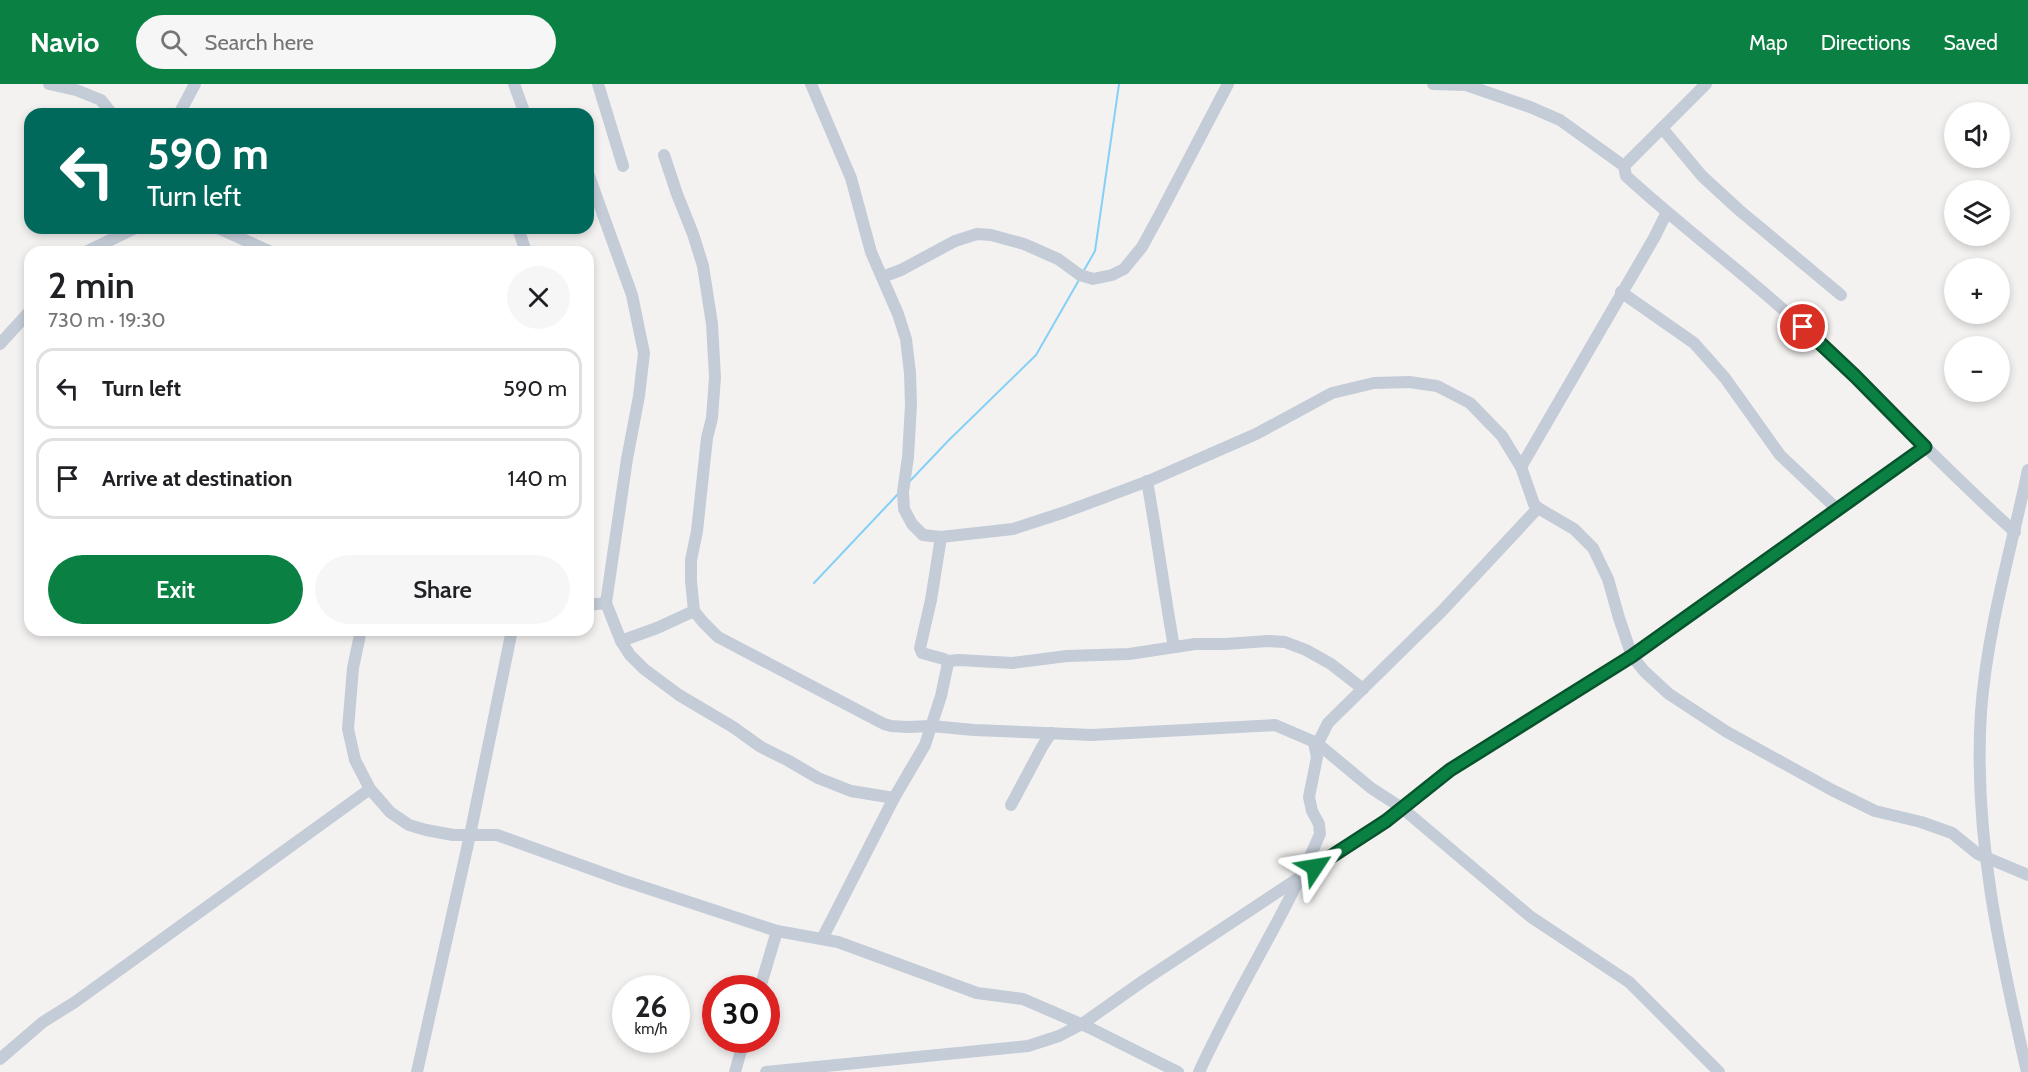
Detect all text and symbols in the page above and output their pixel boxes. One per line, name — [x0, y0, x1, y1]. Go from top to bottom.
search box — [136, 15, 556, 69]
text: Navio — [30, 25, 100, 59]
icon: search — [157, 26, 190, 59]
text: Search here — [205, 29, 314, 56]
text: Map — [1749, 30, 1788, 55]
text: Directions — [1821, 30, 1910, 55]
text: Saved — [1943, 30, 1998, 55]
map controls — [1944, 102, 2010, 402]
button: sound — [1944, 102, 2010, 168]
text: 590 m — [147, 128, 269, 180]
icon: left — [48, 132, 126, 210]
text: Turn left — [147, 180, 241, 213]
button: layers — [1944, 180, 2010, 246]
button: + — [1944, 258, 2010, 324]
text: 2 min — [48, 263, 135, 307]
button: close — [507, 266, 570, 329]
pin — [1777, 301, 1828, 352]
text: 730 m · 19:30 — [48, 308, 165, 332]
icon: arrive — [1786, 310, 1819, 343]
button: − — [1944, 336, 2010, 402]
icon: left — [51, 372, 84, 405]
text: Turn left — [102, 375, 181, 402]
text: 590 m — [503, 375, 567, 402]
icon: arrive — [51, 462, 84, 495]
text: Arrive at destination — [102, 465, 292, 492]
text: 140 m — [508, 465, 567, 492]
button: Exit — [48, 555, 303, 624]
button: Share — [315, 555, 570, 624]
position arrow — [1283, 835, 1347, 899]
speed limit sign: 30 — [702, 975, 780, 1053]
text: 26 — [635, 988, 667, 1025]
text: km/h — [635, 1020, 667, 1038]

